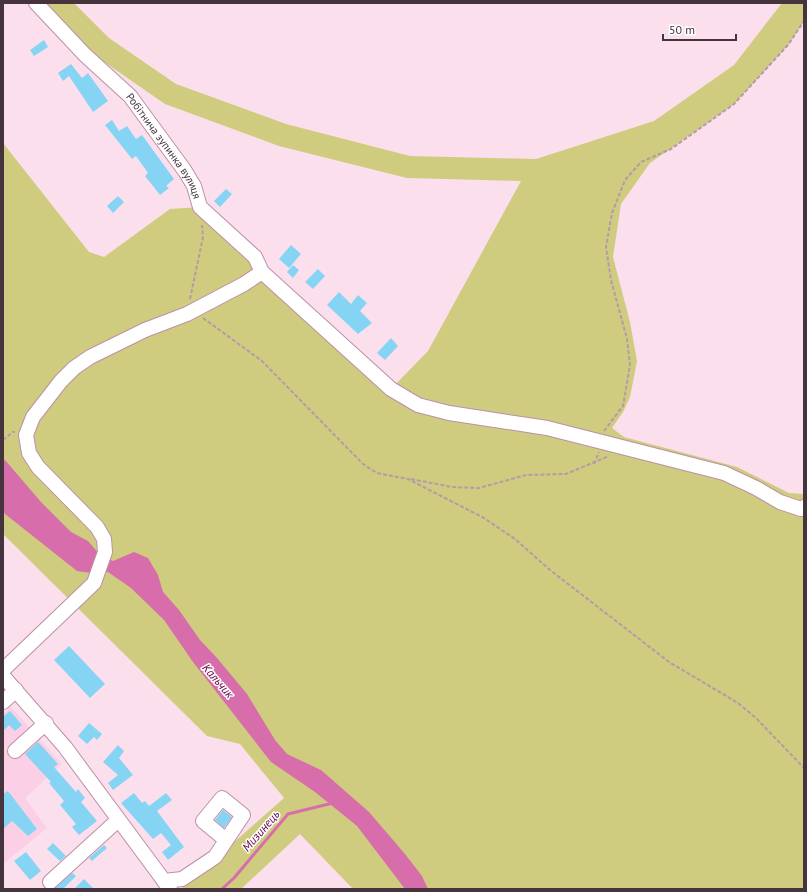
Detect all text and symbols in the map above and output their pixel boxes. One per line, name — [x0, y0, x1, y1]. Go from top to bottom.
scale bar — [663, 16, 736, 42]
text: 50 m — [669, 22, 695, 37]
street label: Робітнича зупинка вулиця — [123, 90, 204, 200]
water label: Кальчик — [199, 660, 238, 701]
water label: Мизинець — [239, 807, 283, 854]

